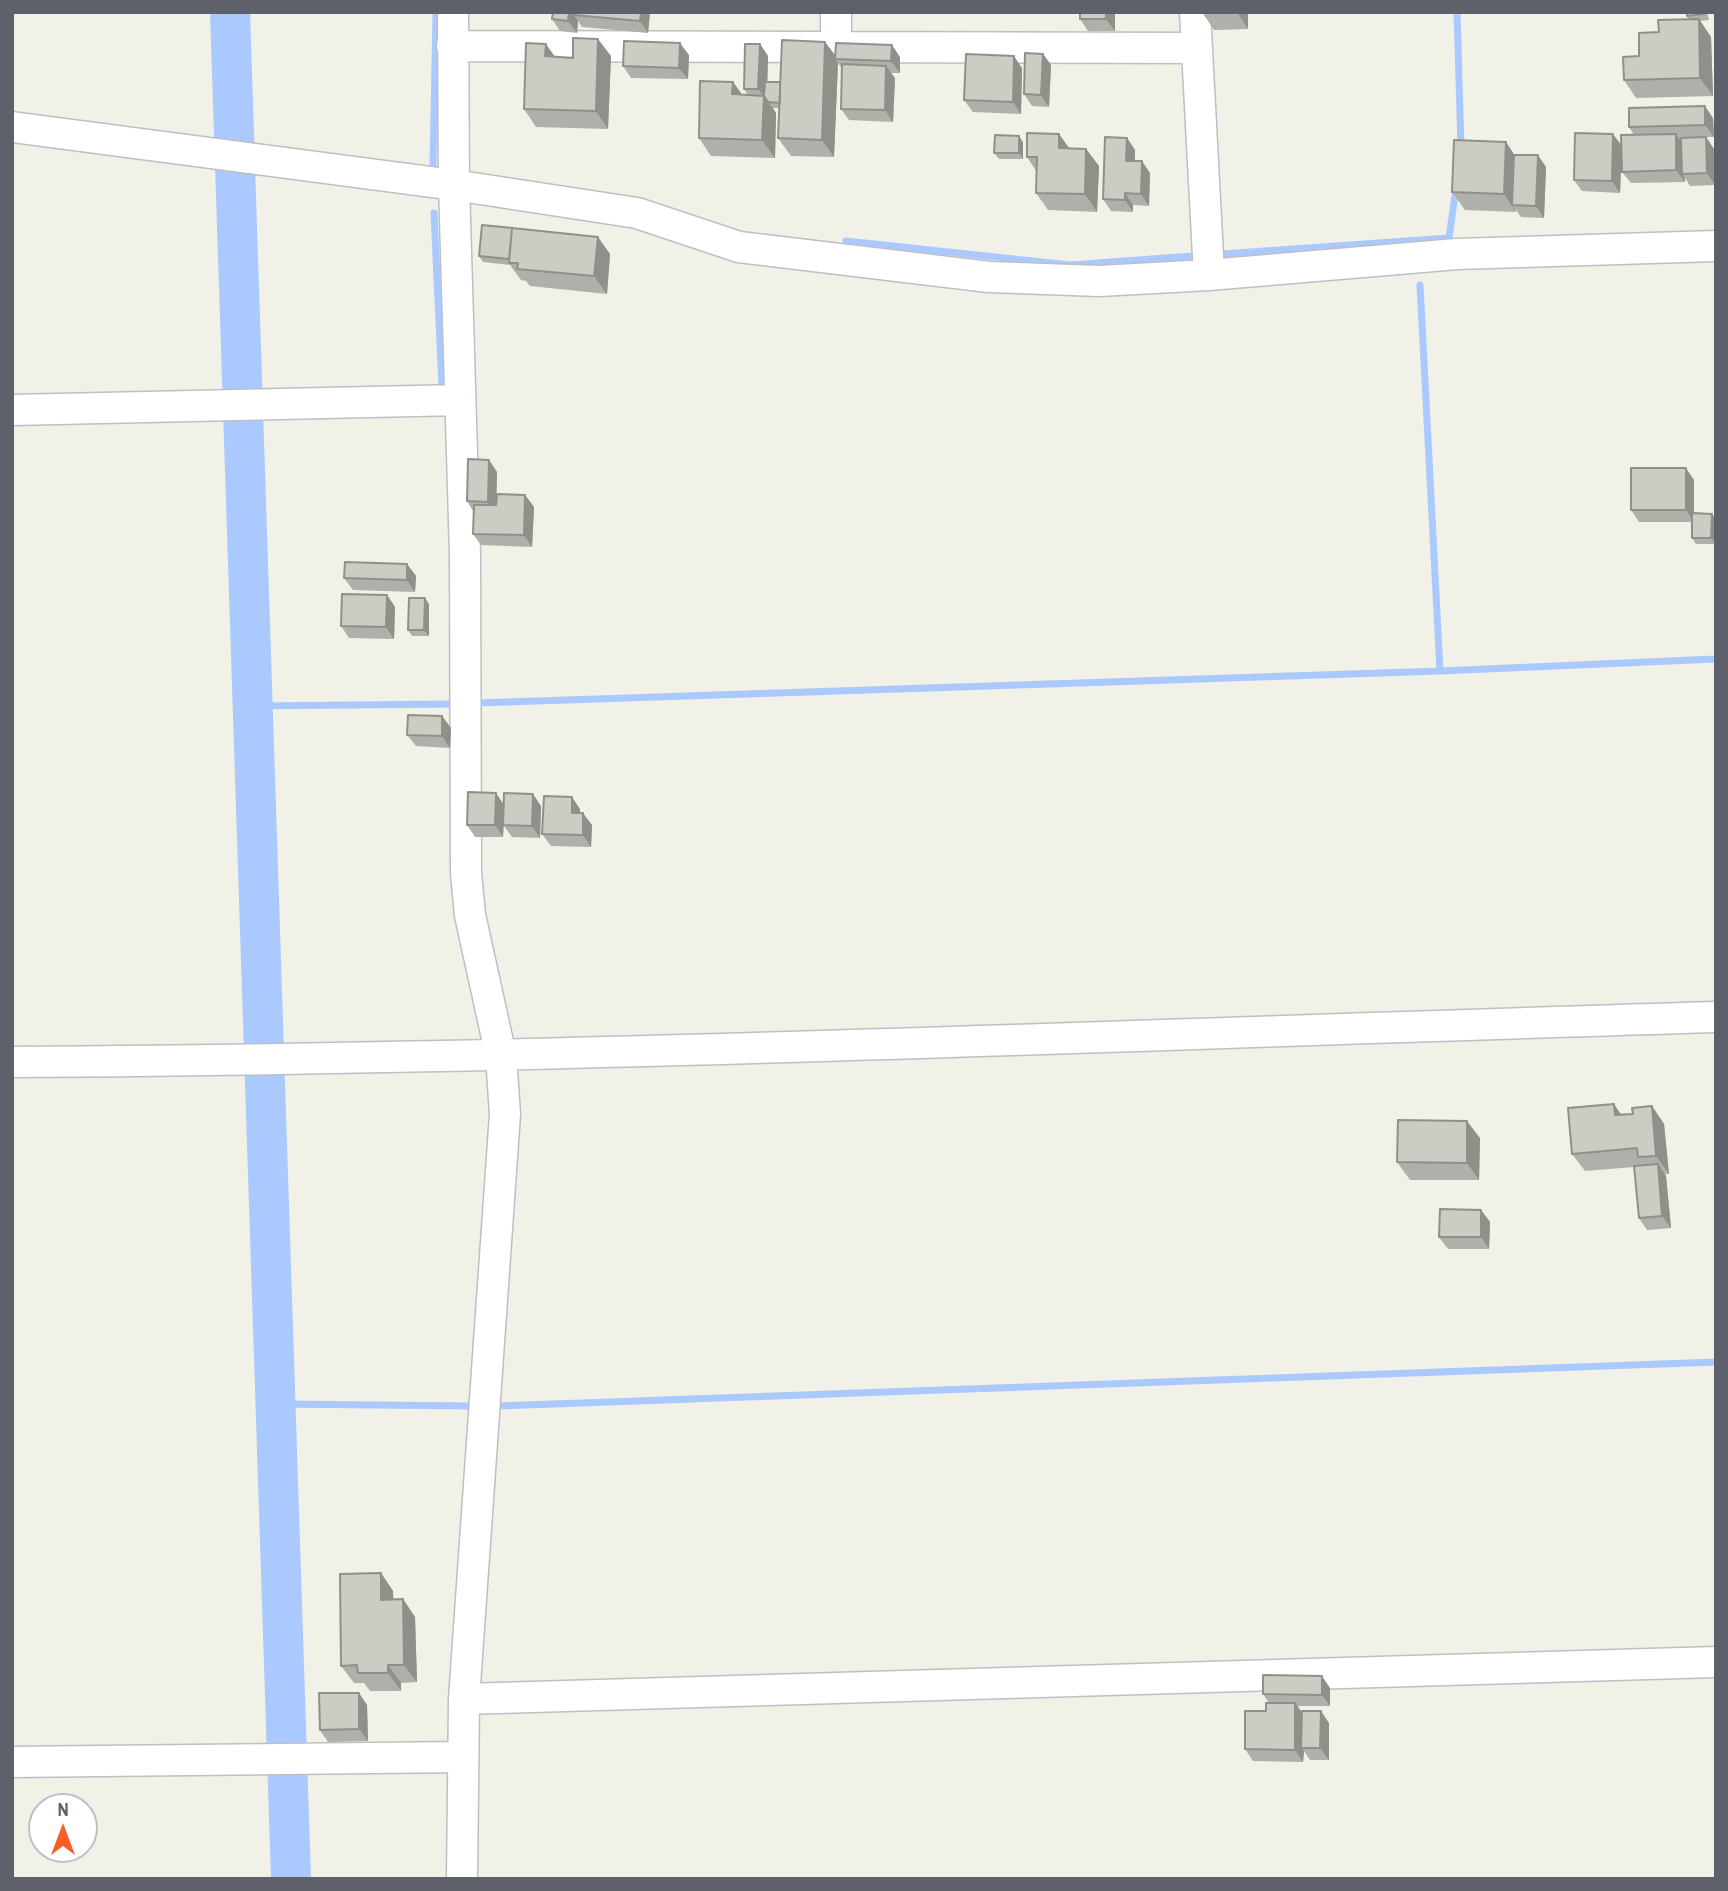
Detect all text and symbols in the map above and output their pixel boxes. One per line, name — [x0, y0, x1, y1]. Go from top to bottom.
north arrow — [28, 1793, 98, 1863]
text: N — [57, 1796, 69, 1822]

